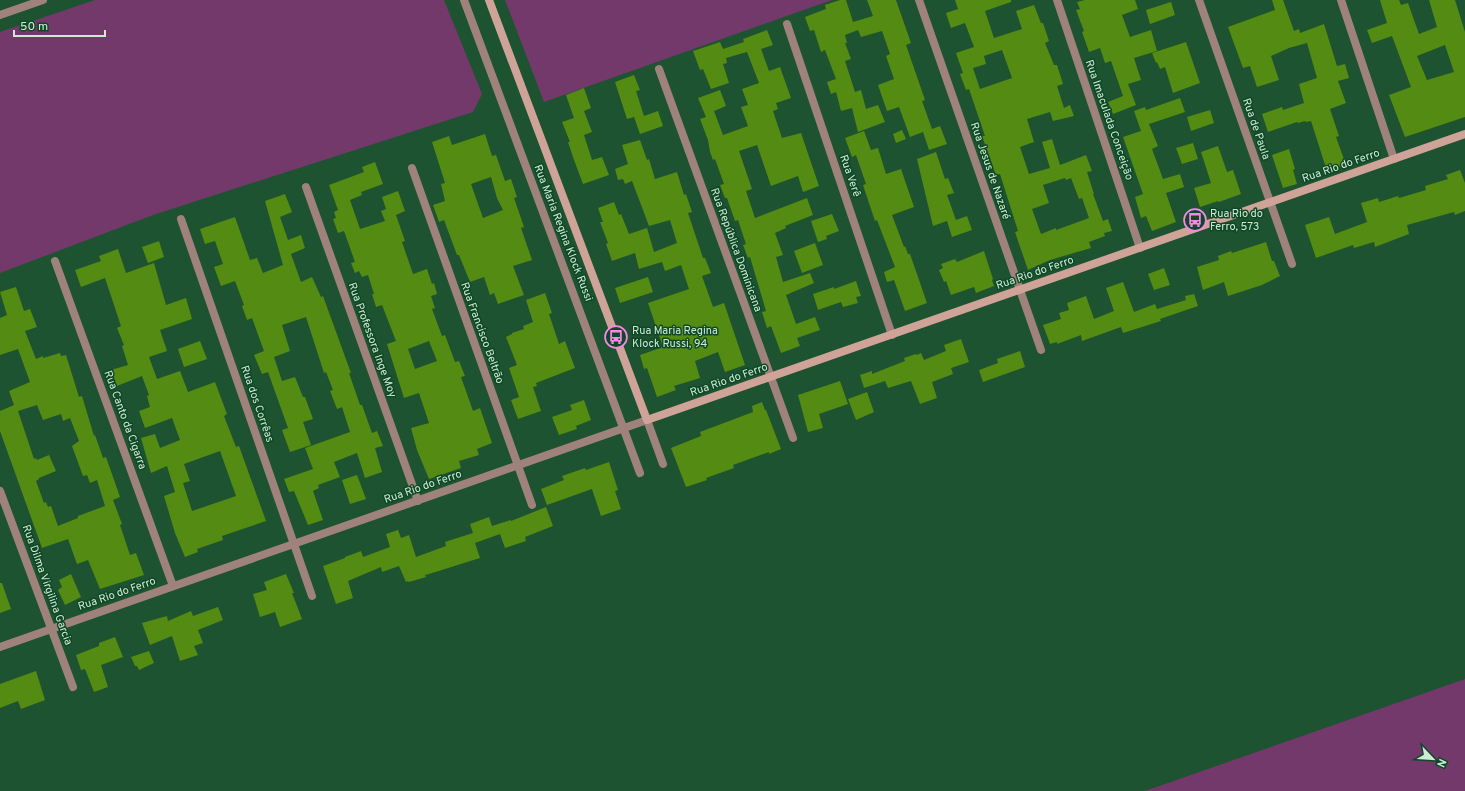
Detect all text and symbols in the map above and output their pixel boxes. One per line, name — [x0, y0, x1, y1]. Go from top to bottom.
scale bar — [14, 12, 105, 38]
text: 50 m — [20, 19, 48, 35]
street label: Rua Imaculada Conceição — [1082, 58, 1136, 182]
street label: Rua de Paula — [1239, 97, 1273, 162]
street label: Rua Jesus de Nazaré — [967, 121, 1013, 222]
street label: Rua Rio do Ferro — [1300, 146, 1382, 186]
street label: Rua Verê — [836, 153, 864, 199]
street label: Rua Maria Regina Klock Russi — [530, 163, 596, 303]
street label: Rua República Dominicana — [707, 186, 765, 314]
bus stop icon: Rua Rio do Ferro, 573 — [1182, 207, 1208, 233]
place label: Rua Rio do Ferro, 573 — [1210, 207, 1263, 234]
street label: Rua Rio do Ferro — [994, 253, 1076, 293]
street label: Rua Professora Inge Moy — [345, 280, 399, 400]
street label: Rua Francisco Beltrão — [457, 280, 507, 386]
bus stop icon: Rua Maria Regina Klock Russi, 94 — [603, 324, 629, 350]
place label: Rua Maria Regina Klock Russi, 94 — [632, 324, 718, 351]
street label: Rua Rio do Ferro — [688, 360, 770, 400]
street label: Rua dos Corrêas — [237, 364, 277, 444]
street label: Rua Canto da Cigarra — [101, 369, 149, 472]
street label: Rua Rio do Ferro — [382, 467, 464, 507]
street label: Rua Dilma Virgilina Garcia — [19, 523, 75, 647]
street label: Rua Rio do Ferro — [76, 574, 158, 614]
north arrow — [1413, 739, 1453, 779]
text: N — [1433, 756, 1449, 769]

